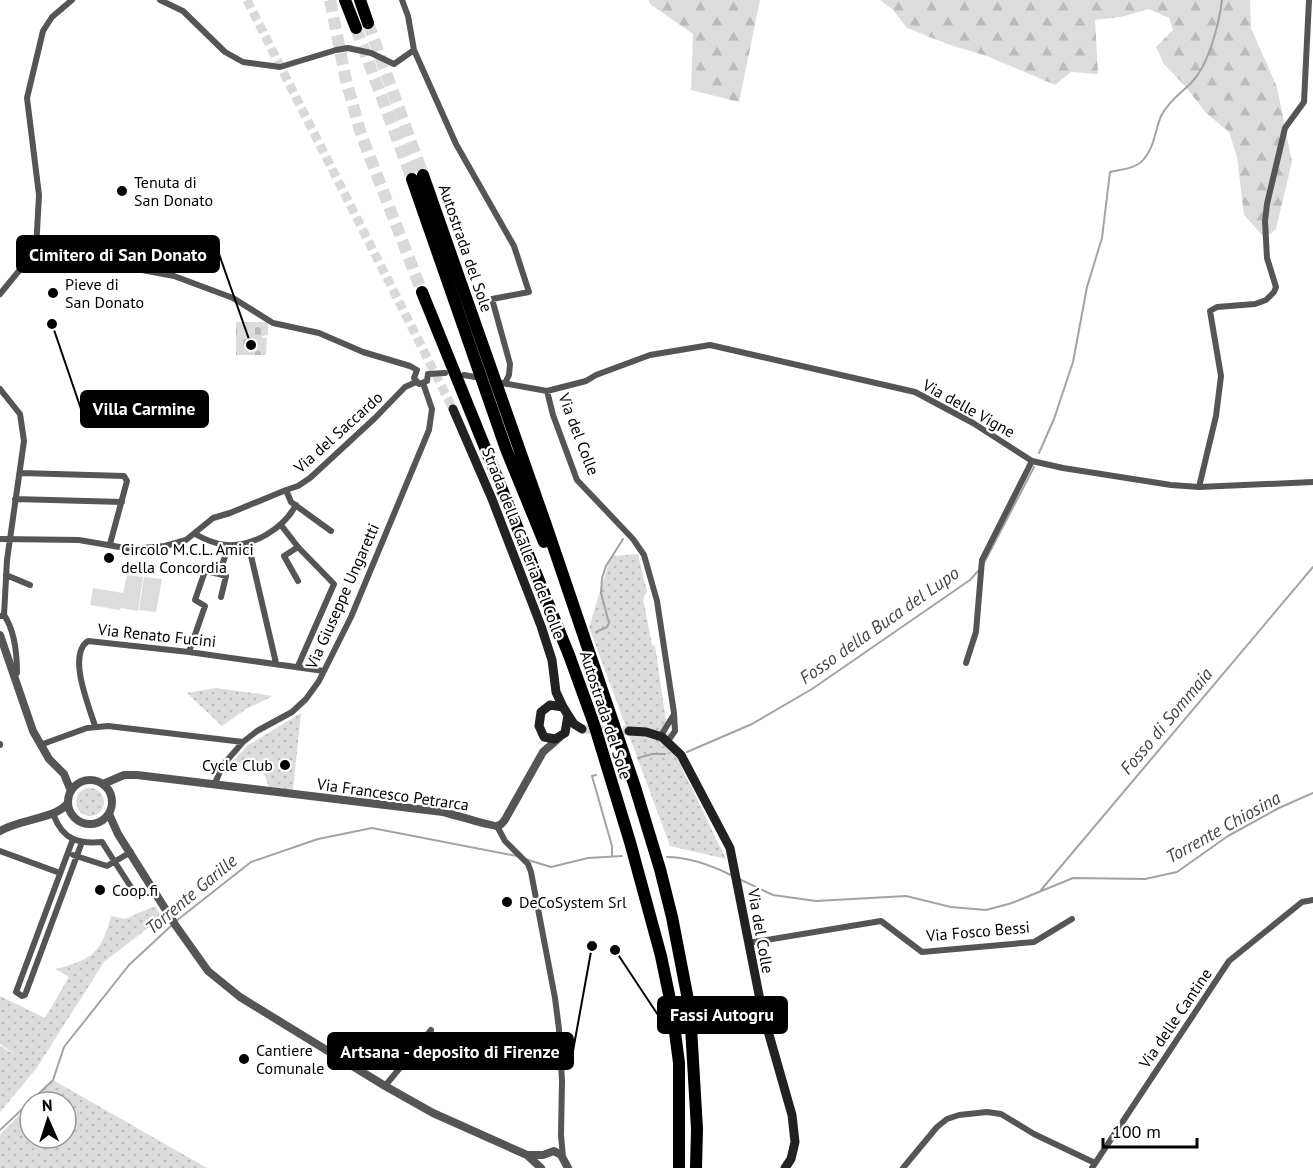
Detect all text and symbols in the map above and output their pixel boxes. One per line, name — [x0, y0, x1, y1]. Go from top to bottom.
place label: Tenuta di San Donato — [134, 172, 213, 210]
street label: Autostrada del Sole — [435, 182, 497, 314]
marker: Tenuta di San Donato — [115, 184, 129, 198]
callout: Cimitero di San Donato — [17, 236, 219, 272]
text: Cimitero di San Donato — [29, 243, 207, 266]
place label: Pieve di San Donato — [65, 274, 144, 312]
marker: Pieve di San Donato — [46, 286, 60, 300]
street label: Via delle Vigne — [918, 374, 1019, 442]
street label: Via del Saccardo — [289, 387, 386, 478]
street label: Via del Colle — [554, 389, 604, 478]
callout: Villa Carmine — [81, 391, 208, 427]
text: Villa Carmine — [92, 397, 195, 420]
street label: Strada della Galleria del Colle — [478, 444, 570, 642]
street label: Via Giuseppe Ungaretti — [300, 520, 383, 673]
place label: Circolo M.C.L. Amici della Concordia — [121, 539, 254, 577]
marker: Circolo M.C.L. Amici della Concordia — [102, 551, 116, 565]
water label: Fosso della Buca del Lupo — [795, 561, 963, 689]
street label: Via Renato Fucini — [96, 619, 217, 651]
street label: Autostrada del Sole — [576, 648, 636, 782]
water label: Fosso di Sommaia — [1115, 663, 1217, 779]
place label: Cycle Club — [202, 755, 273, 775]
marker: Cycle Club — [278, 758, 292, 772]
street label: Via Francesco Petrarca — [315, 773, 470, 815]
water label: Torrente Chiosina — [1162, 786, 1285, 868]
water label: Torrente Garille — [140, 849, 242, 939]
place label: Coop.fi — [112, 880, 158, 900]
marker: Coop.fi — [93, 883, 107, 897]
street label: Via del Colle — [744, 886, 778, 975]
place label: DeCoSystem Srl — [519, 892, 627, 912]
marker: DeCoSystem Srl — [500, 895, 514, 909]
street label: Via Fosco Bessi — [924, 917, 1031, 946]
street label: Via delle Cantine — [1134, 964, 1216, 1073]
callout: Fassi Autogru — [658, 997, 787, 1033]
text: Fassi Autogru — [670, 1003, 774, 1026]
callout: Artsana - deposito di Firenze — [328, 1033, 573, 1069]
place label: Cantiere Comunale — [256, 1040, 324, 1078]
text: Artsana - deposito di Firenze — [340, 1040, 560, 1063]
marker: Cantiere Comunale — [237, 1052, 251, 1066]
north arrow — [18, 1090, 78, 1150]
text: N — [41, 1095, 53, 1115]
scale bar — [1103, 1111, 1198, 1149]
text: 100 m — [1112, 1120, 1161, 1143]

